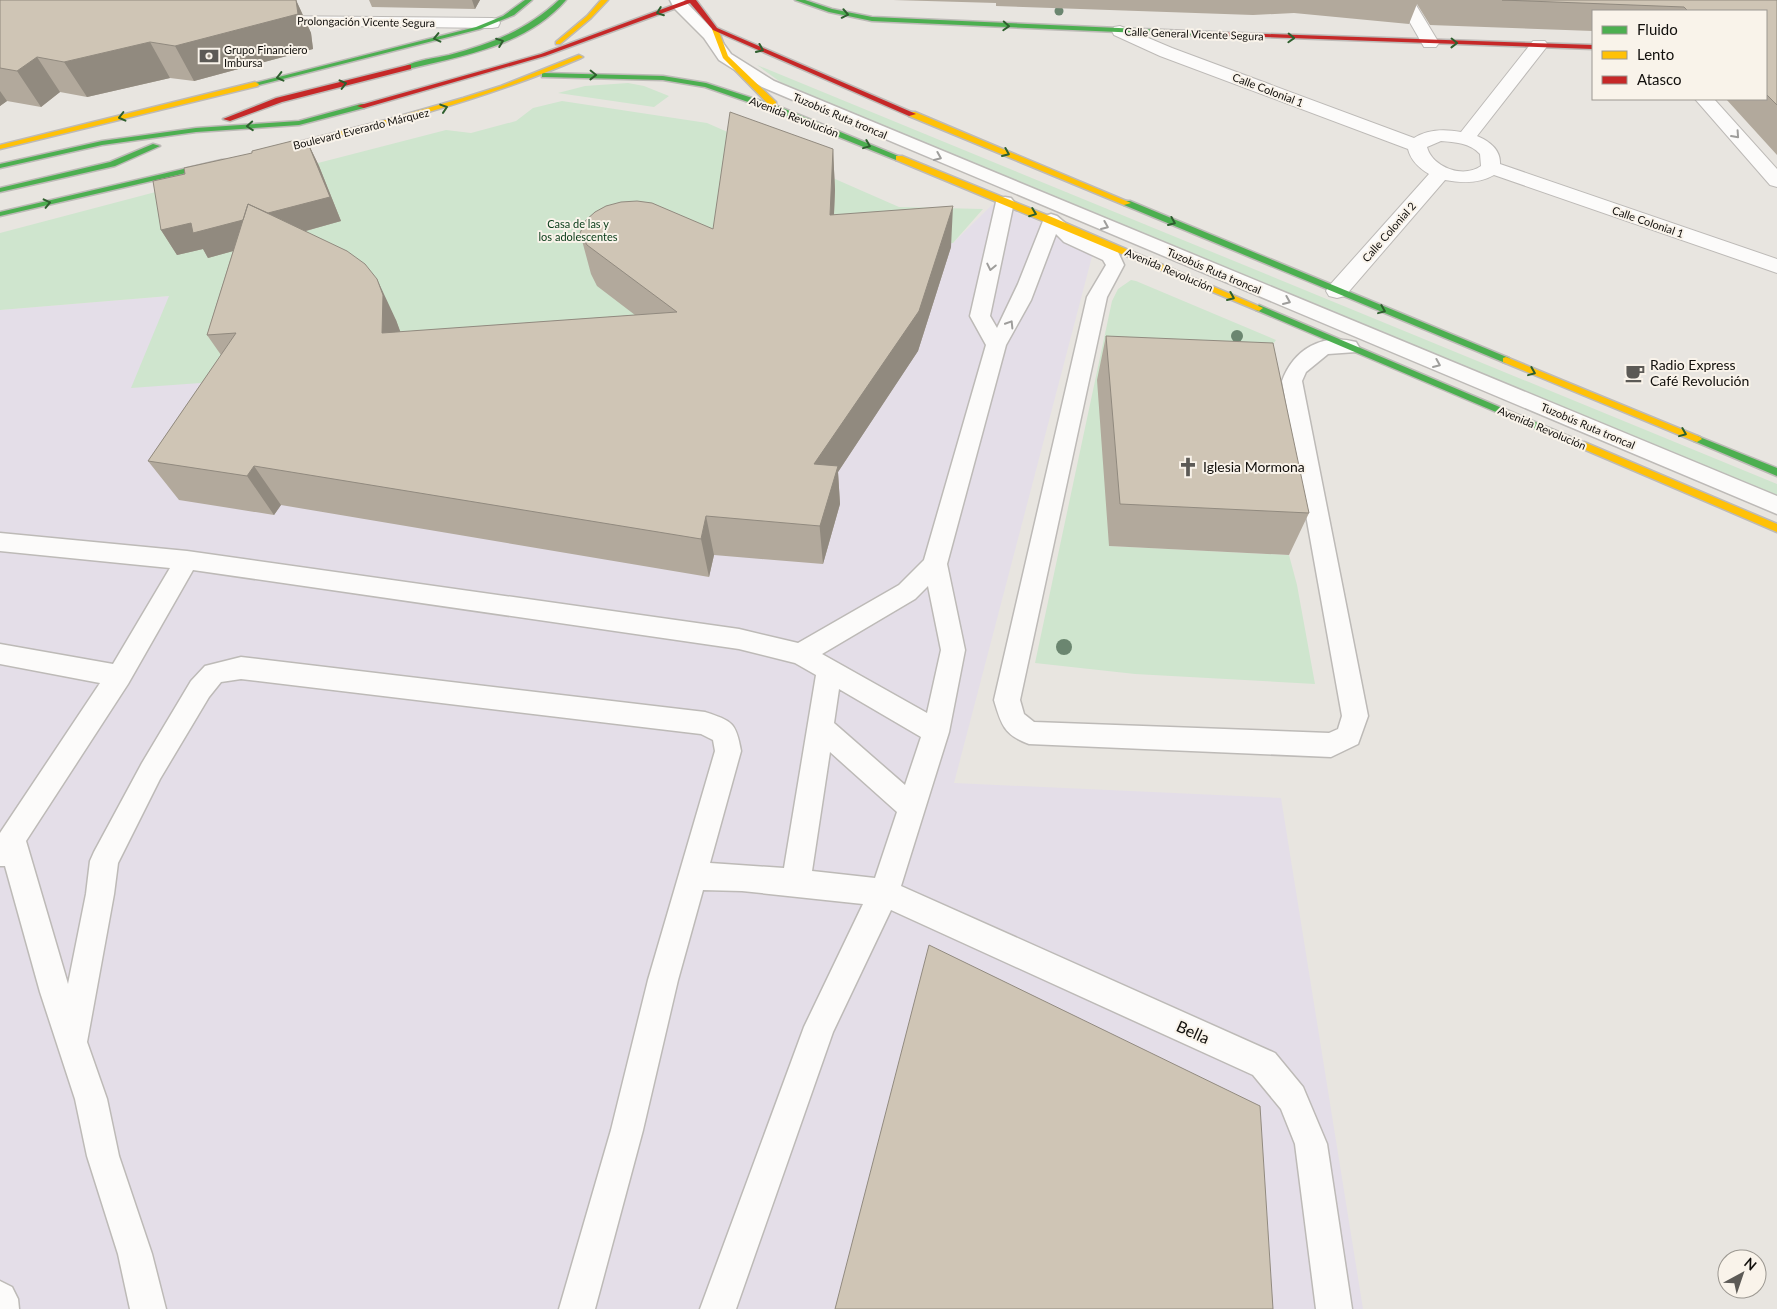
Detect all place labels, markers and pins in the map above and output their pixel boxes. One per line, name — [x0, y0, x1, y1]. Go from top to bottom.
place label: Grupo Financiero Imbursa — [224, 43, 308, 69]
bank icon: Grupo Financiero Imbursa — [198, 45, 220, 67]
place label: Radio Express Café Revolución — [1650, 356, 1749, 389]
cafe icon: Radio Express Café Revolución — [1624, 362, 1646, 384]
church icon: Iglesia Mormona — [1177, 456, 1199, 478]
place label: Iglesia Mormona — [1203, 458, 1305, 475]

